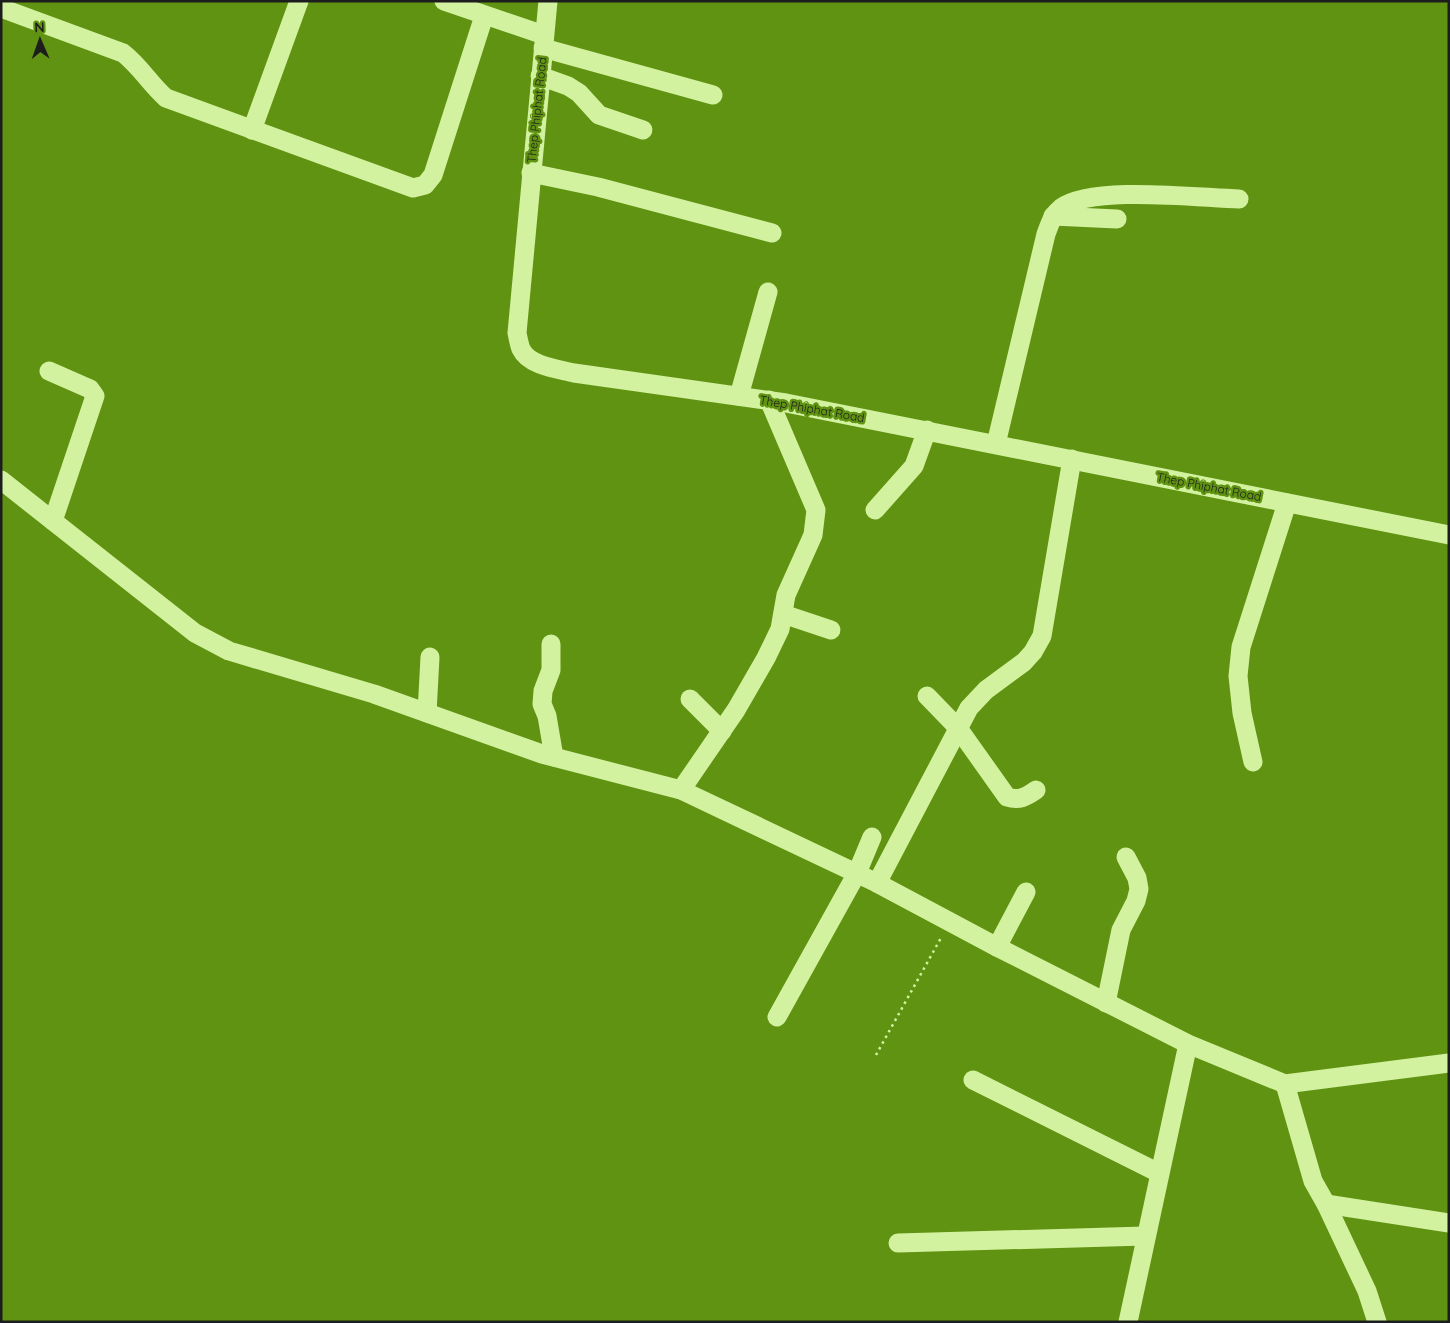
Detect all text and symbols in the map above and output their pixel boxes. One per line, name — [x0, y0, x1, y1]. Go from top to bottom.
north arrow — [15, 15, 65, 65]
text: N — [34, 18, 45, 36]
street label: Thep Phiphat Road — [523, 56, 550, 164]
street label: Thep Phiphat Road — [758, 392, 866, 425]
street label: Thep Phiphat Road — [1155, 469, 1263, 504]

